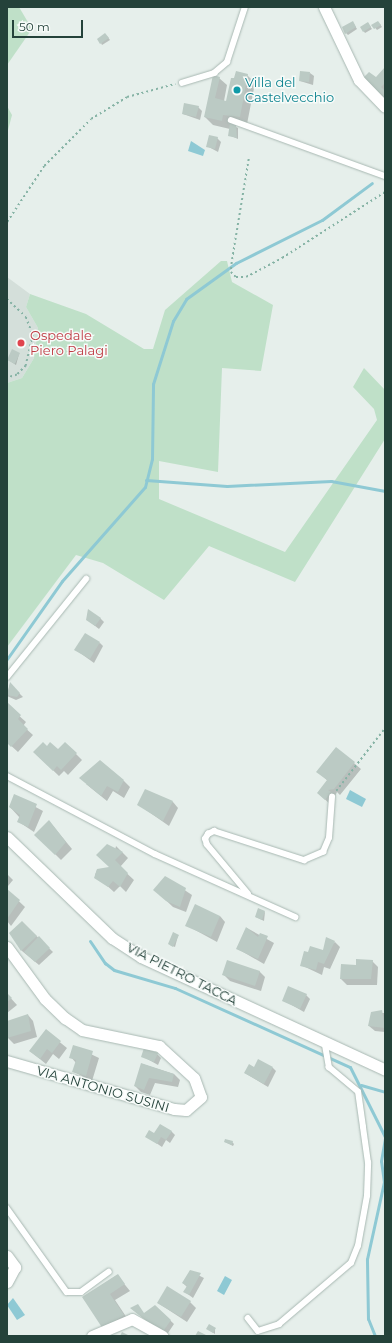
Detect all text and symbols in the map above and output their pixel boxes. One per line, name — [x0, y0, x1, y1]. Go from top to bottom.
scale bar — [14, 12, 85, 38]
text: 50 m — [19, 19, 50, 34]
place label: Villa del Castelvecchio — [245, 75, 334, 106]
marker: Villa del Castelvecchio — [232, 85, 242, 95]
place label: Ospedale Piero Palagi — [30, 328, 108, 359]
marker: Ospedale Piero Palagi — [15, 337, 27, 349]
street label: VIA PIETRO TACCA — [124, 939, 240, 1009]
street label: VIA ANTONIO SUSINI — [35, 1063, 171, 1115]

